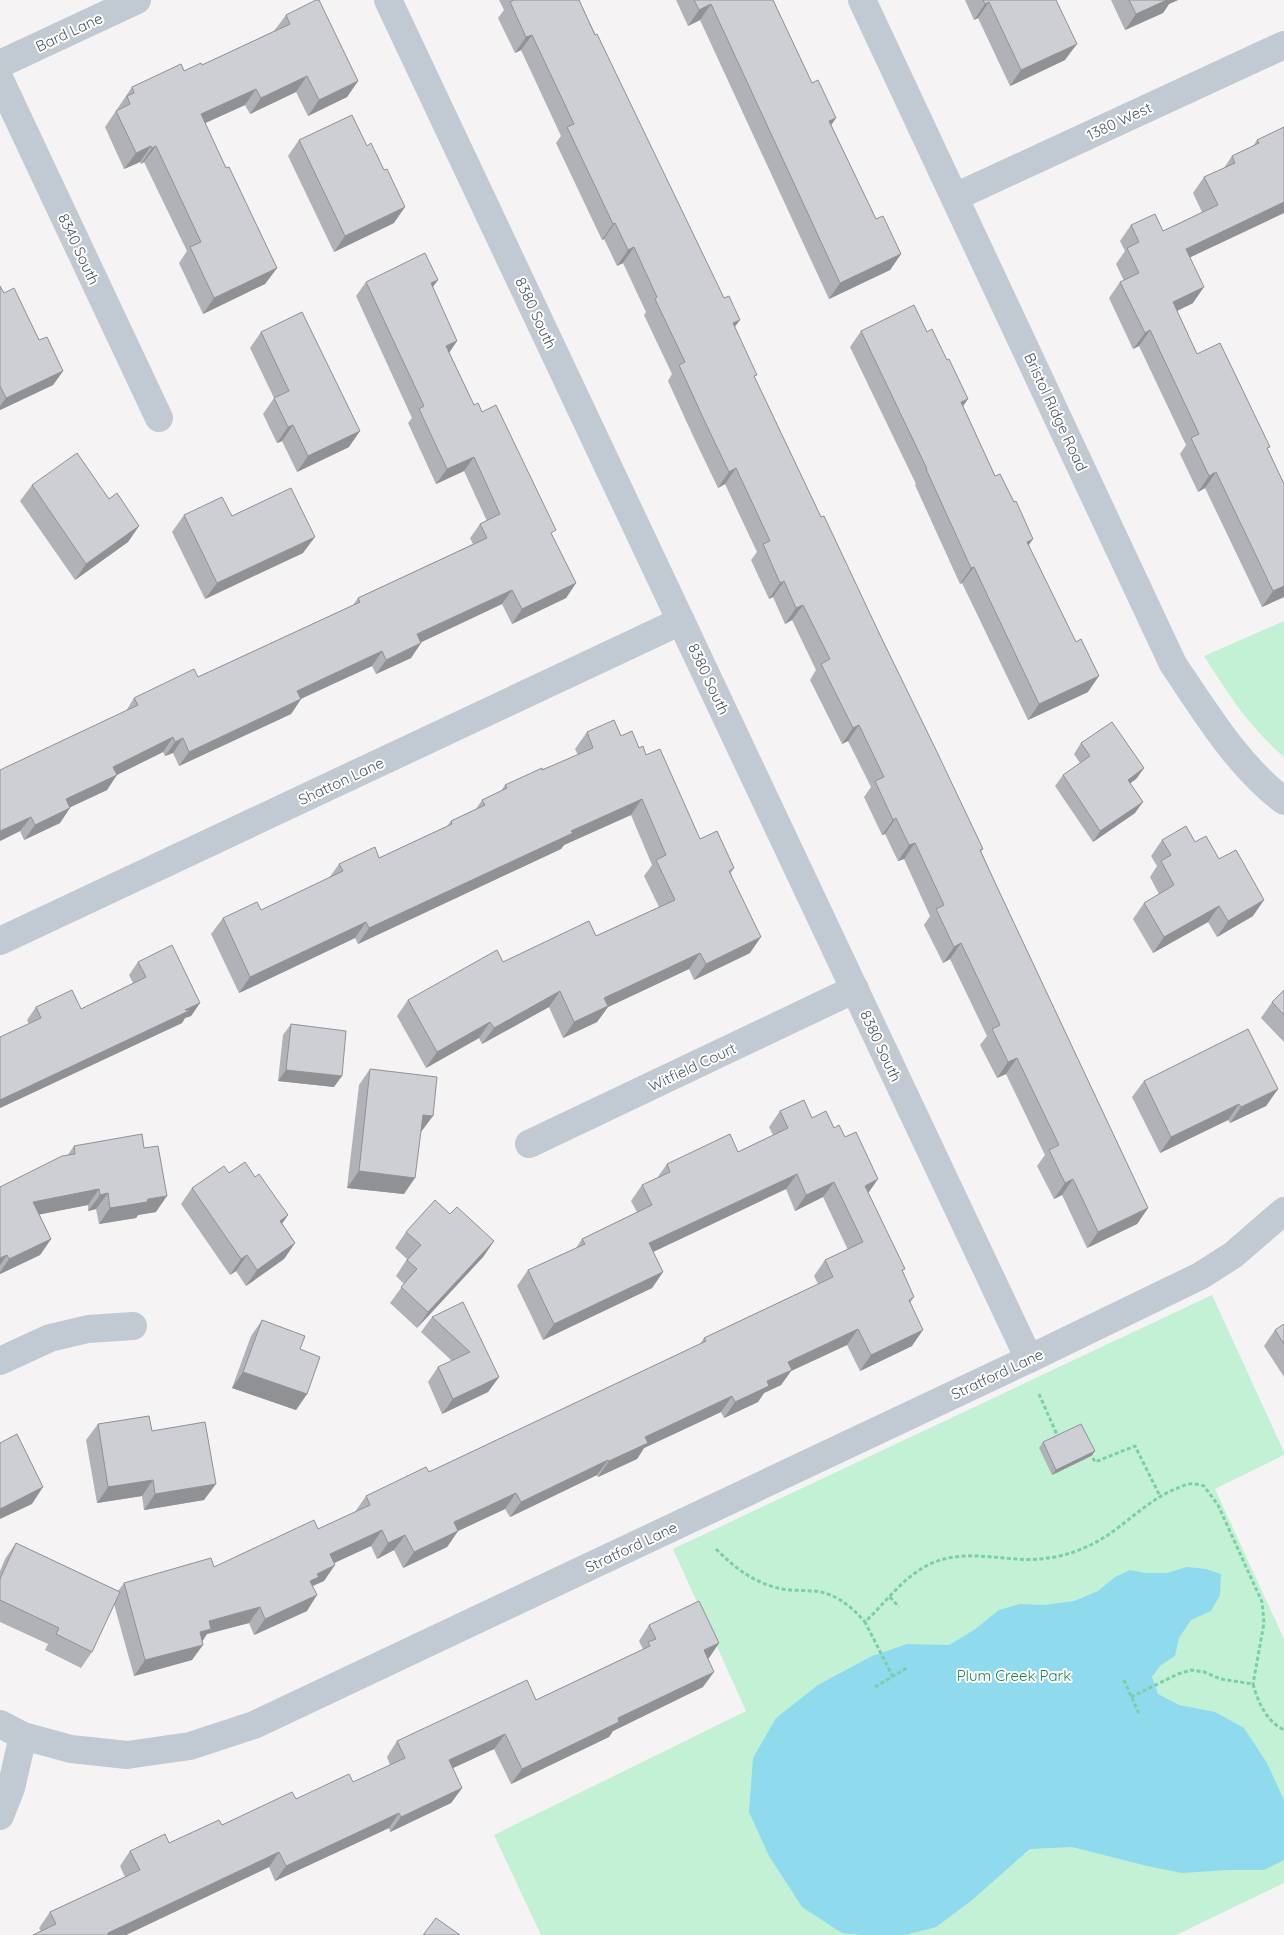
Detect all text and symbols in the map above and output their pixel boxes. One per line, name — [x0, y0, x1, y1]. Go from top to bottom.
street label: Bard Lane — [32, 8, 106, 56]
street label: 1380 West — [1084, 98, 1154, 144]
street label: 8340 South — [54, 210, 104, 288]
street label: 8380 South — [511, 274, 561, 352]
street label: Bristol Ridge Road — [1020, 350, 1092, 474]
street label: 8380 South — [684, 640, 734, 718]
street label: Shatton Lane — [295, 753, 387, 809]
street label: 8380 South — [856, 1007, 906, 1085]
street label: Witfield Court — [645, 1038, 739, 1096]
street label: Stratford Lane — [948, 1344, 1046, 1404]
street label: Stratford Lane — [582, 1517, 680, 1577]
park label: Plum Creek Park — [957, 1666, 1071, 1685]

